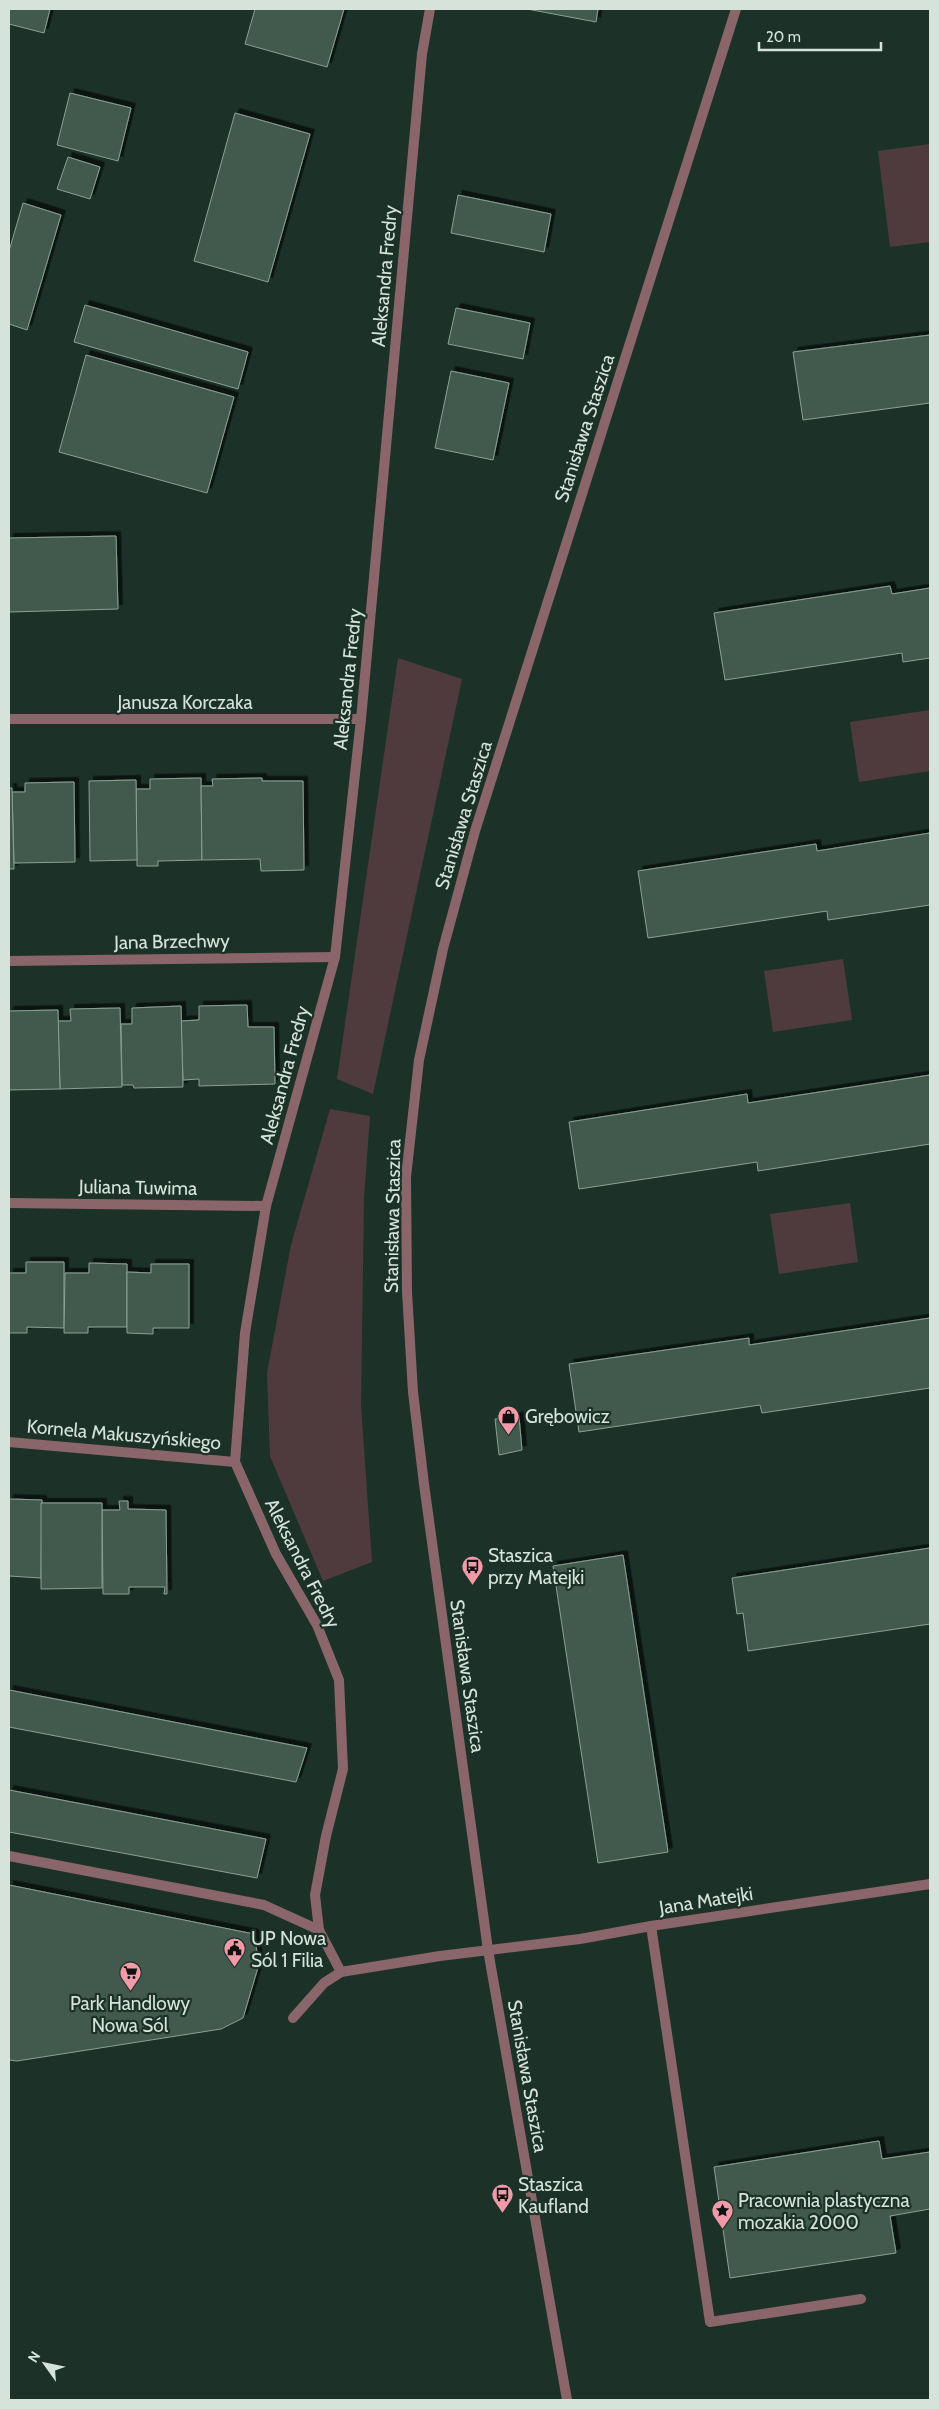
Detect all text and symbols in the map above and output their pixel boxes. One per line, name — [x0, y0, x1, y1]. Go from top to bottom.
scale bar — [759, 20, 882, 52]
text: 20 m — [766, 28, 801, 46]
street label: Aleksandra Fredry — [367, 204, 402, 348]
street label: Stanisława Staszica — [550, 351, 619, 505]
street label: Aleksandra Fredry — [329, 607, 366, 751]
street label: Janusza Korczaka — [116, 691, 253, 714]
street label: Stanisława Staszica — [430, 738, 497, 892]
street label: Jana Brzechwy — [113, 929, 230, 954]
street label: Aleksandra Fredry — [255, 1003, 314, 1147]
street label: Stanisława Staszica — [380, 1139, 405, 1293]
street label: Juliana Tuwima — [78, 1175, 197, 1200]
shop icon: Grębowicz — [497, 1404, 521, 1435]
place label: Grębowicz — [525, 1405, 610, 1428]
street label: Kornela Makuszyńskiego — [26, 1415, 222, 1454]
street label: Aleksandra Fredry — [260, 1495, 345, 1632]
place label: Staszica przy Matejki — [488, 1544, 584, 1589]
bus stop icon: Staszica przy Matejki — [460, 1554, 484, 1585]
street label: Stanisława Staszica — [445, 1598, 490, 1754]
street label: Jana Matejki — [657, 1882, 755, 1919]
place label: UP Nowa Sól 1 Filia — [251, 1927, 326, 1972]
public building icon: UP Nowa Sól 1 Filia — [223, 1937, 247, 1968]
supermarket icon: Park Handlowy Nowa Sól — [118, 1960, 142, 1991]
place label: Park Handlowy Nowa Sól — [70, 1992, 190, 2037]
street label: Stanisława Staszica — [503, 1998, 552, 2154]
place label: Staszica Kaufland — [518, 2173, 589, 2218]
bus stop icon: Staszica Kaufland — [490, 2183, 514, 2214]
place label: Pracownia plastyczna mozakia 2000 — [738, 2189, 910, 2234]
place icon: Pracownia plastyczna mozakia 2000 — [710, 2199, 734, 2230]
north arrow — [20, 2339, 70, 2389]
text: N — [24, 2348, 44, 2366]

